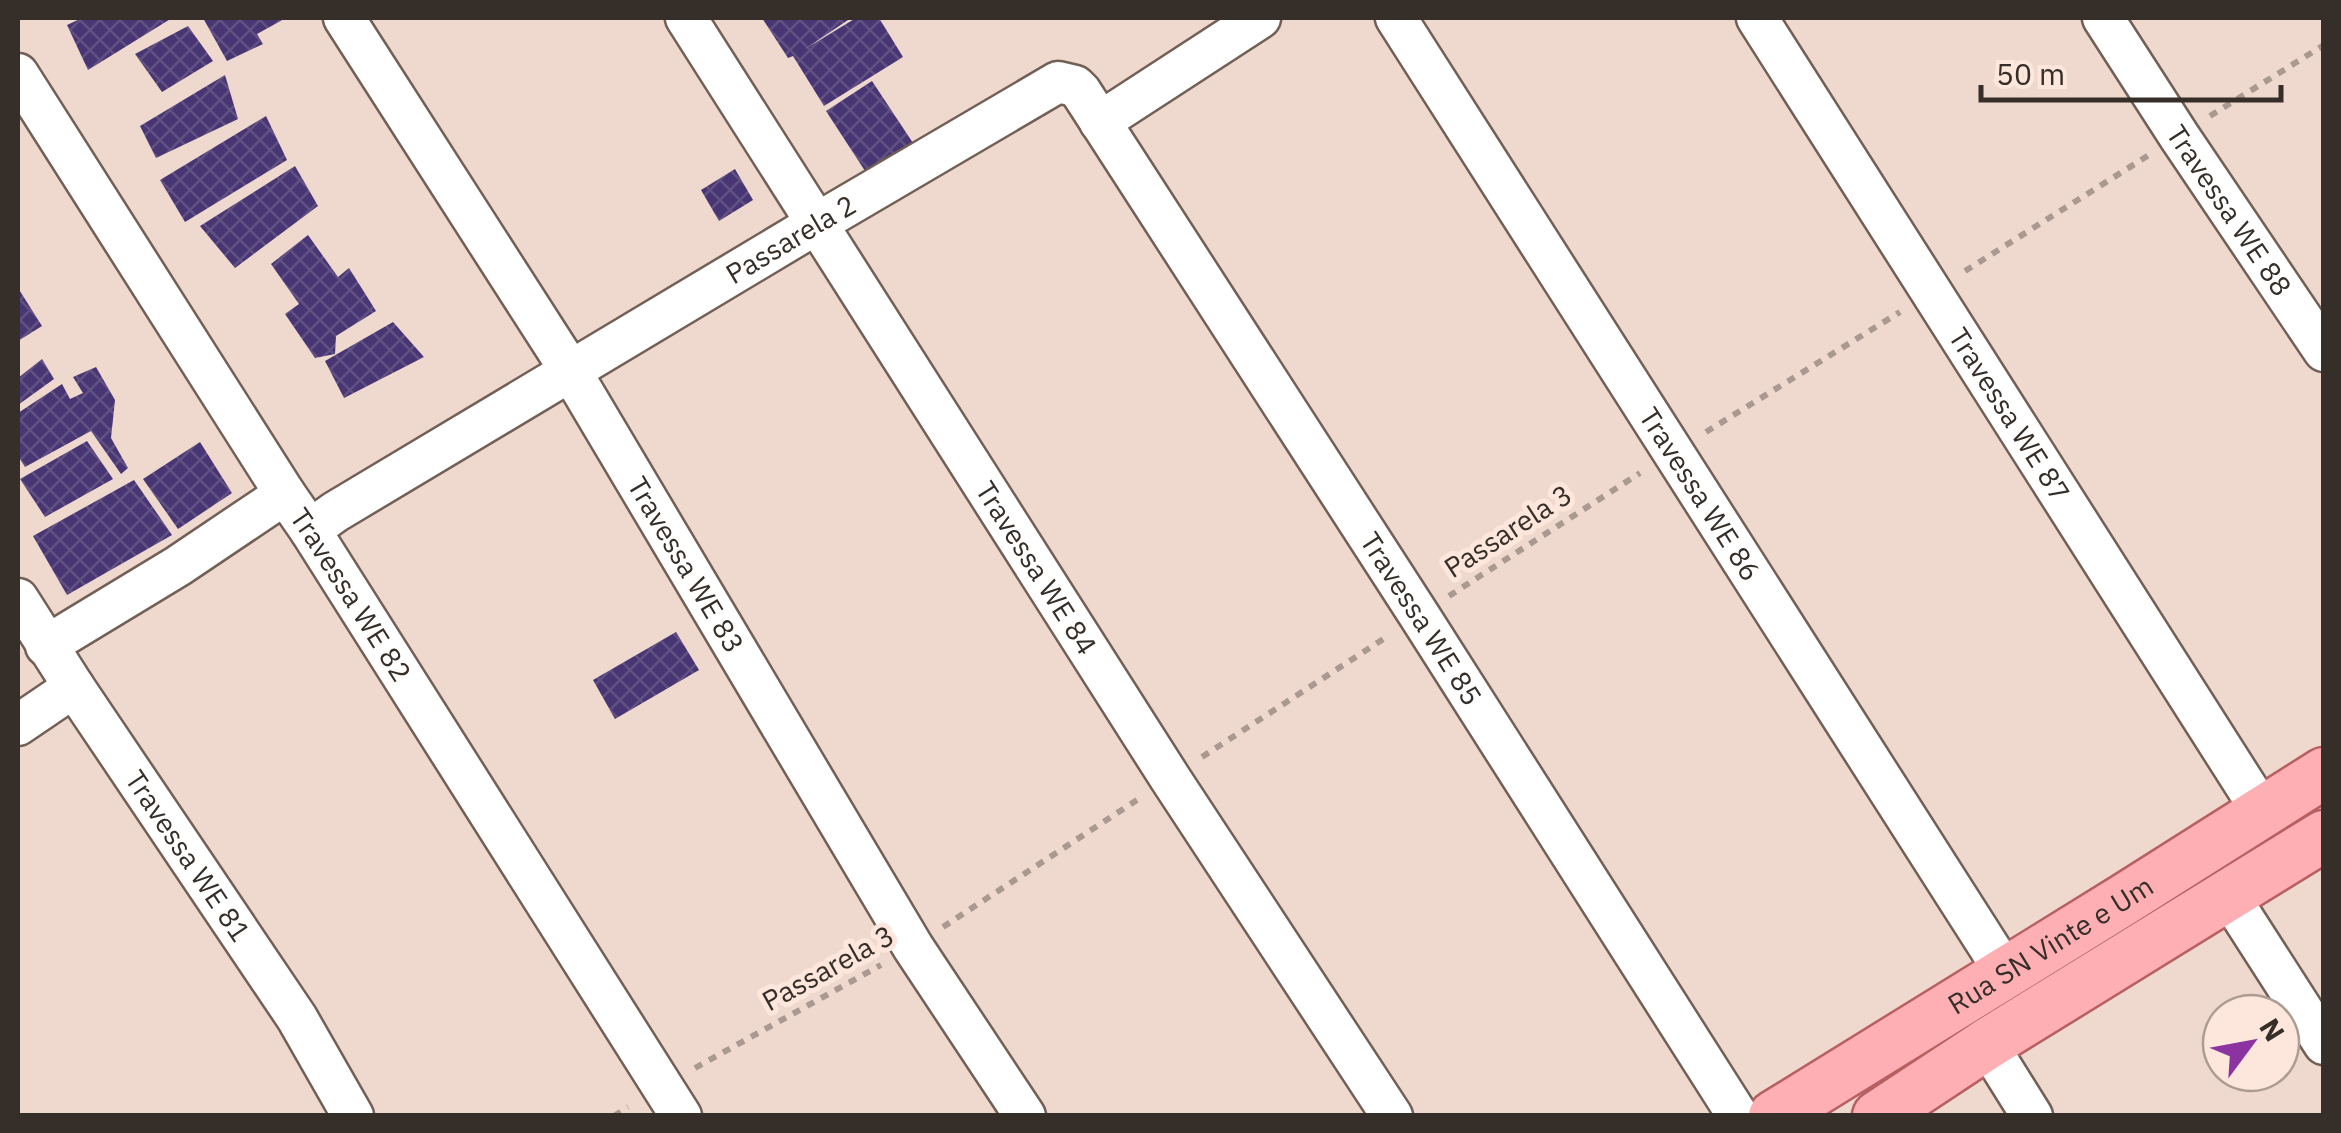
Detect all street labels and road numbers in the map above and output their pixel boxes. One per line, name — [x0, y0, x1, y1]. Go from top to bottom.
street label: Travessa WE 88 — [2159, 118, 2300, 303]
street label: Passarela 2 — [719, 186, 862, 292]
street label: Travessa WE 87 — [1941, 320, 2079, 508]
street label: Travessa WE 86 — [1631, 400, 1770, 588]
street label: Travessa WE 83 — [620, 470, 753, 660]
street label: Travessa WE 84 — [968, 474, 1106, 661]
street label: Passarela 3 — [1437, 476, 1579, 586]
street label: Travessa WE 82 — [282, 500, 420, 688]
street label: Travessa WE 85 — [1352, 525, 1491, 712]
street label: Travessa WE 81 — [117, 763, 259, 948]
street label: Rua SN Vinte e Um — [1940, 867, 2160, 1022]
street label: Passarela 3 — [755, 916, 900, 1019]

